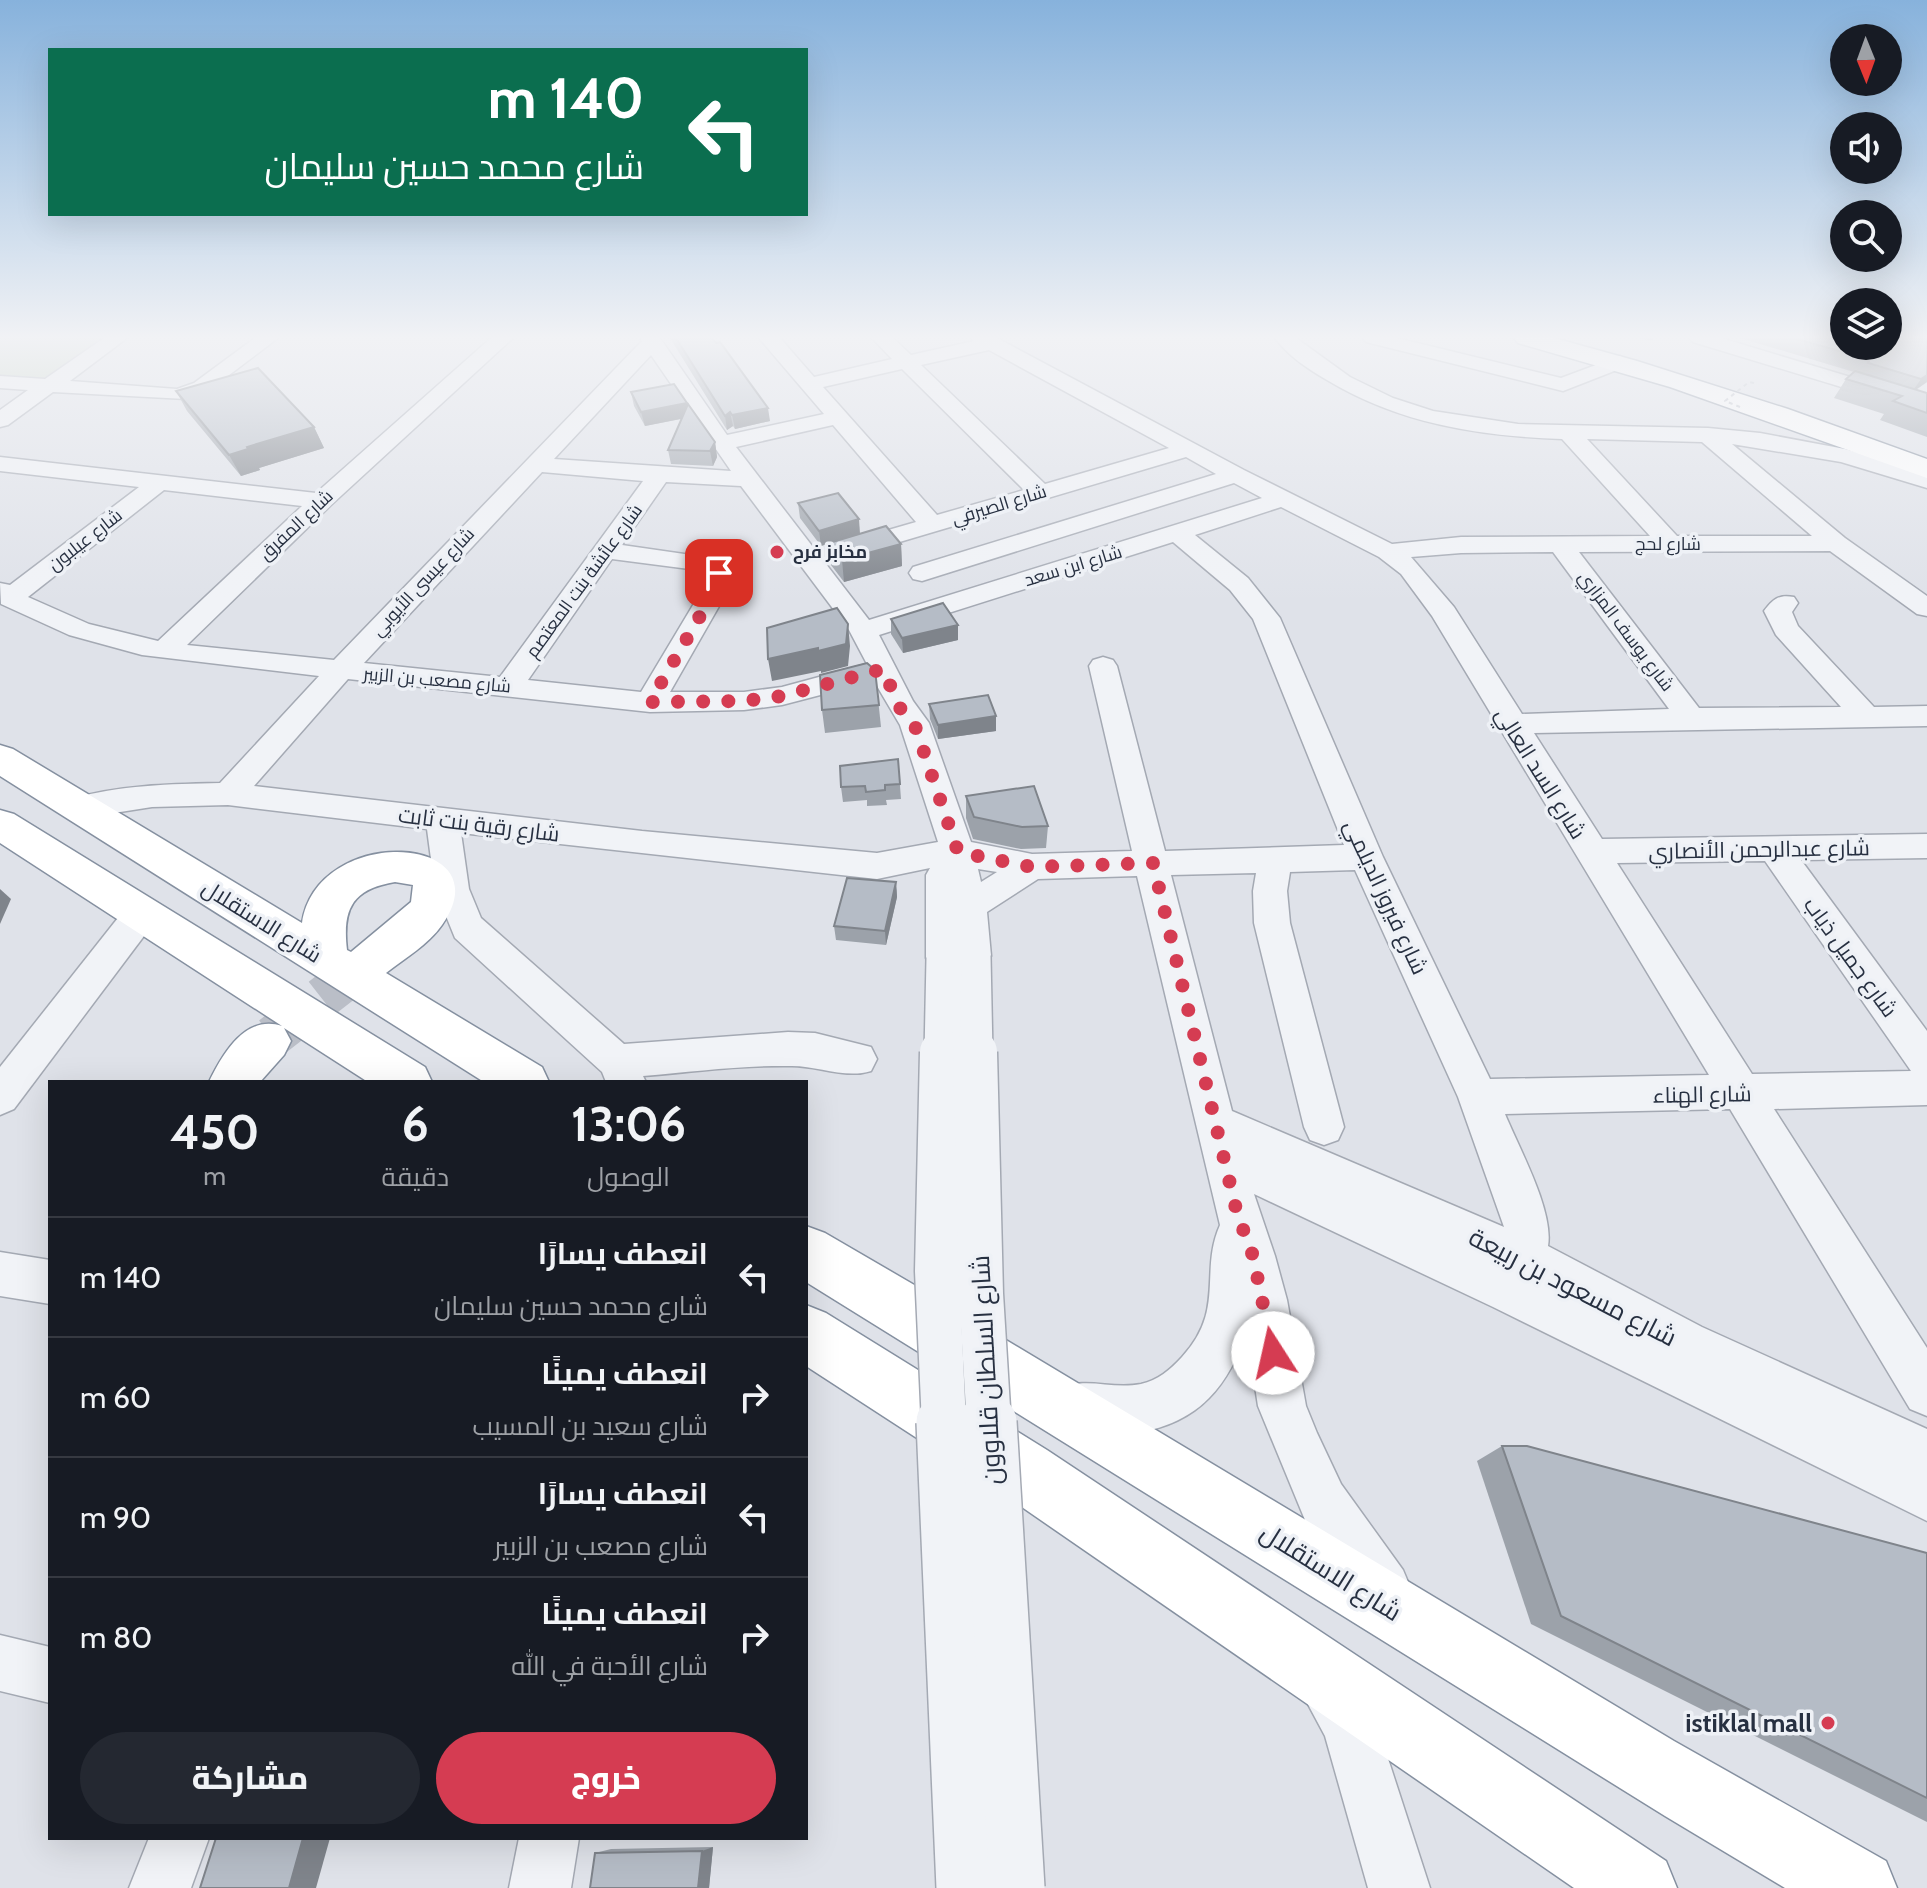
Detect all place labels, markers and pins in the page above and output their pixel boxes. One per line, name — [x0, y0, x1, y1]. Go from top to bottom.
pin — [685, 539, 753, 607]
place label: مخابز فرح — [793, 541, 867, 564]
marker: مخابز فرح — [768, 543, 786, 561]
place label: istiklal mall — [1685, 1707, 1812, 1739]
marker: istiklal mall — [1819, 1714, 1837, 1732]

